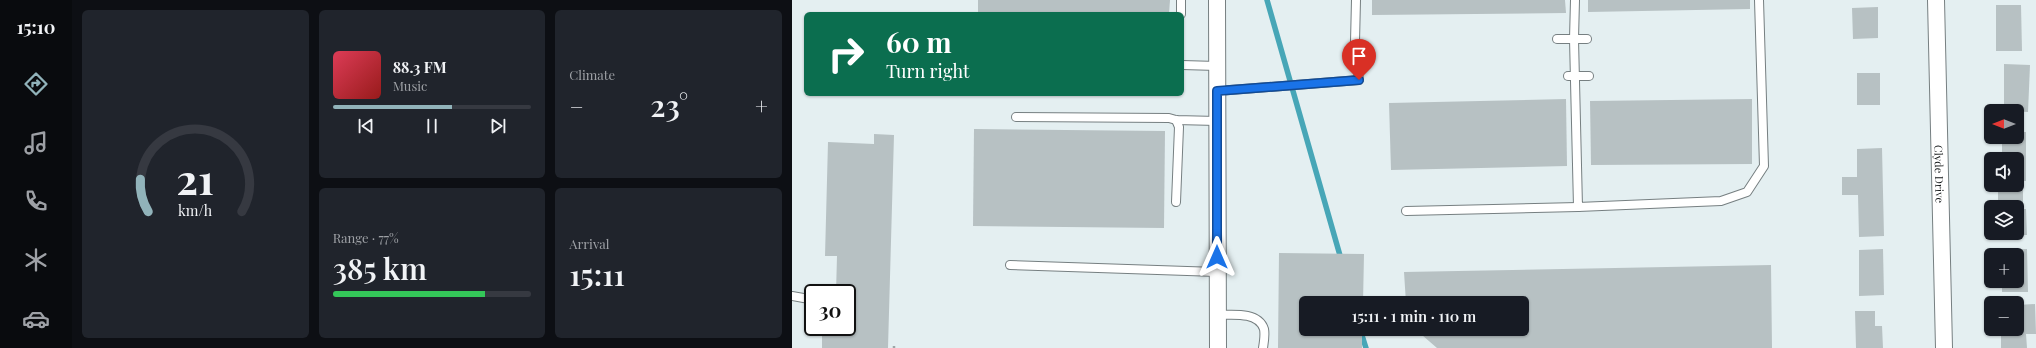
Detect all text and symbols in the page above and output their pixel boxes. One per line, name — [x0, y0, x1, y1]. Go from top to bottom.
text: 15:10 — [17, 15, 55, 39]
text: 60 m — [886, 23, 952, 60]
icon: right — [820, 28, 872, 80]
pin — [1342, 39, 1376, 80]
icon: arrive — [1348, 45, 1370, 67]
text: 88.3 FM — [393, 57, 447, 77]
text: Turn right — [886, 59, 969, 83]
text: Climate — [569, 66, 615, 83]
icon: directions — [22, 70, 50, 98]
text: Music — [393, 77, 427, 94]
text: 23° — [650, 85, 688, 125]
text: − — [569, 91, 584, 121]
text: + — [755, 91, 768, 121]
north arrow — [1984, 104, 2024, 144]
map controls — [1984, 104, 2024, 336]
icon: previous — [355, 115, 377, 137]
icon: pause — [421, 115, 443, 137]
icon: next — [487, 115, 509, 137]
icon: music — [22, 129, 50, 157]
street label: Clyde Drive — [1932, 145, 1948, 203]
text: 21 — [176, 150, 214, 205]
button: sound — [1984, 152, 2024, 192]
icon: phone — [22, 187, 50, 215]
button: layers — [1984, 200, 2024, 240]
text: km/h — [178, 201, 213, 220]
text: Range · 77% — [333, 229, 399, 246]
text: Arrival — [569, 235, 609, 252]
position arrow — [1196, 236, 1238, 278]
icon: climate — [22, 246, 50, 274]
text: 385 km — [333, 248, 427, 288]
button: + — [1984, 248, 2024, 288]
text: 15:11 — [569, 254, 625, 294]
speed limit sign: 30 — [804, 284, 856, 336]
button: − — [1984, 296, 2024, 336]
icon: car — [22, 305, 50, 333]
text: 15:11 · 1 min · 110 m — [1352, 306, 1476, 326]

